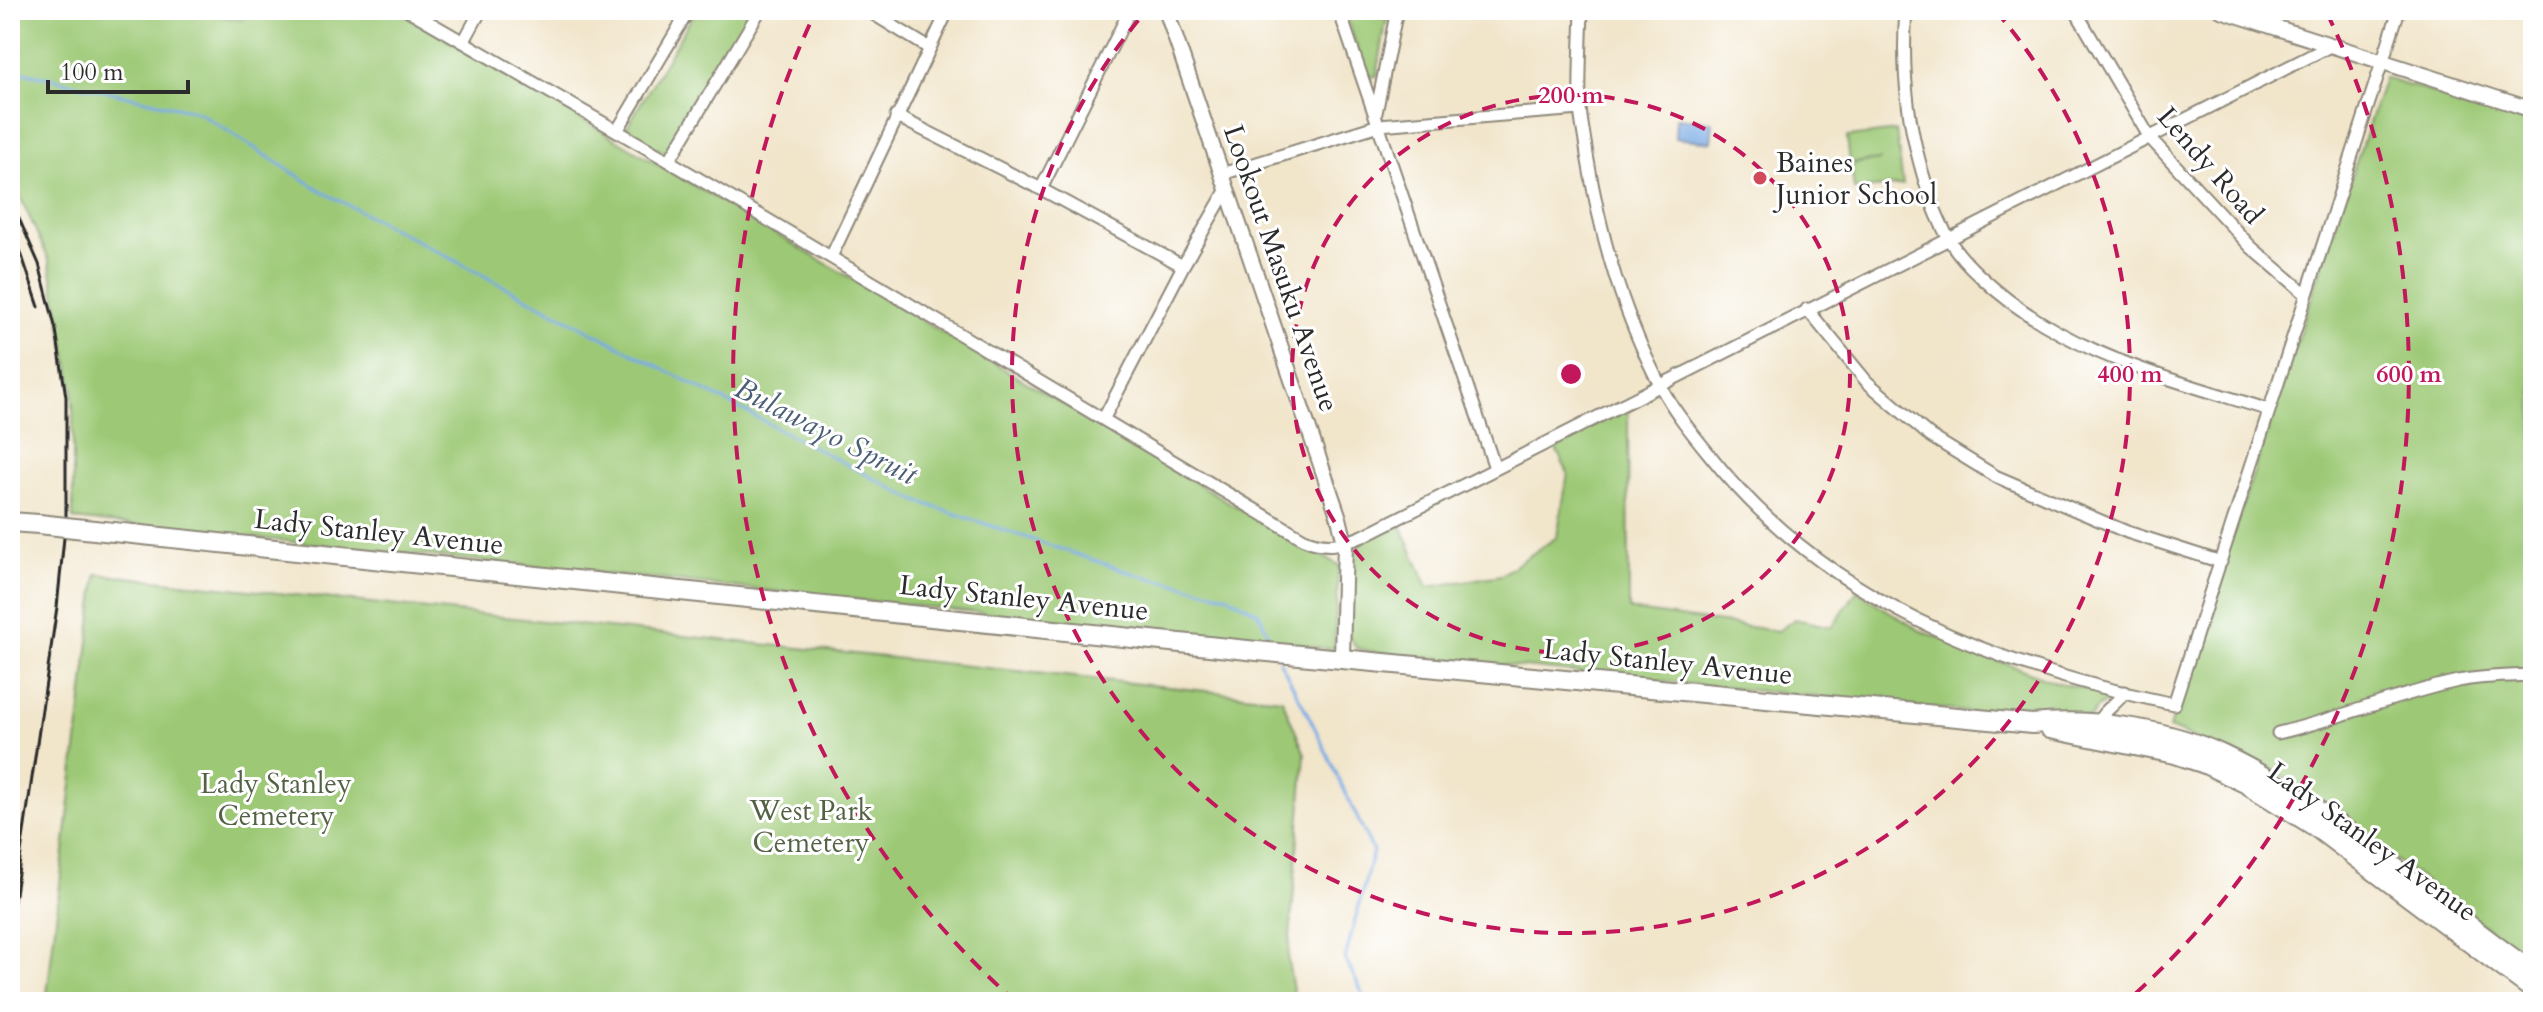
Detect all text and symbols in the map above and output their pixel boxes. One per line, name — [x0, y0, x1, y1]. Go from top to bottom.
scale bar — [48, 44, 188, 94]
text: 100 m — [60, 56, 124, 89]
text: 200 m — [1538, 79, 1605, 112]
street label: Lendy Road — [2149, 99, 2272, 233]
street label: Lookout Masuku Avenue — [1214, 120, 1348, 417]
place label: Baines Junior School — [1772, 144, 1937, 214]
marker: Baines Junior School — [1751, 169, 1769, 187]
text: 400 m — [2097, 358, 2164, 391]
text: 600 m — [2376, 358, 2443, 391]
centre of rings — [1557, 360, 1585, 388]
water label: Bulawayo Spruit — [727, 368, 925, 496]
street label: Lady Stanley Avenue — [253, 500, 505, 564]
street label: Lady Stanley Avenue — [898, 566, 1150, 630]
street label: Lady Stanley Avenue — [1542, 630, 1794, 694]
street label: Lady Stanley Avenue — [2260, 753, 2485, 931]
park label: Lady Stanley Cemetery — [200, 765, 352, 835]
park label: West Park Cemetery — [748, 792, 873, 862]

